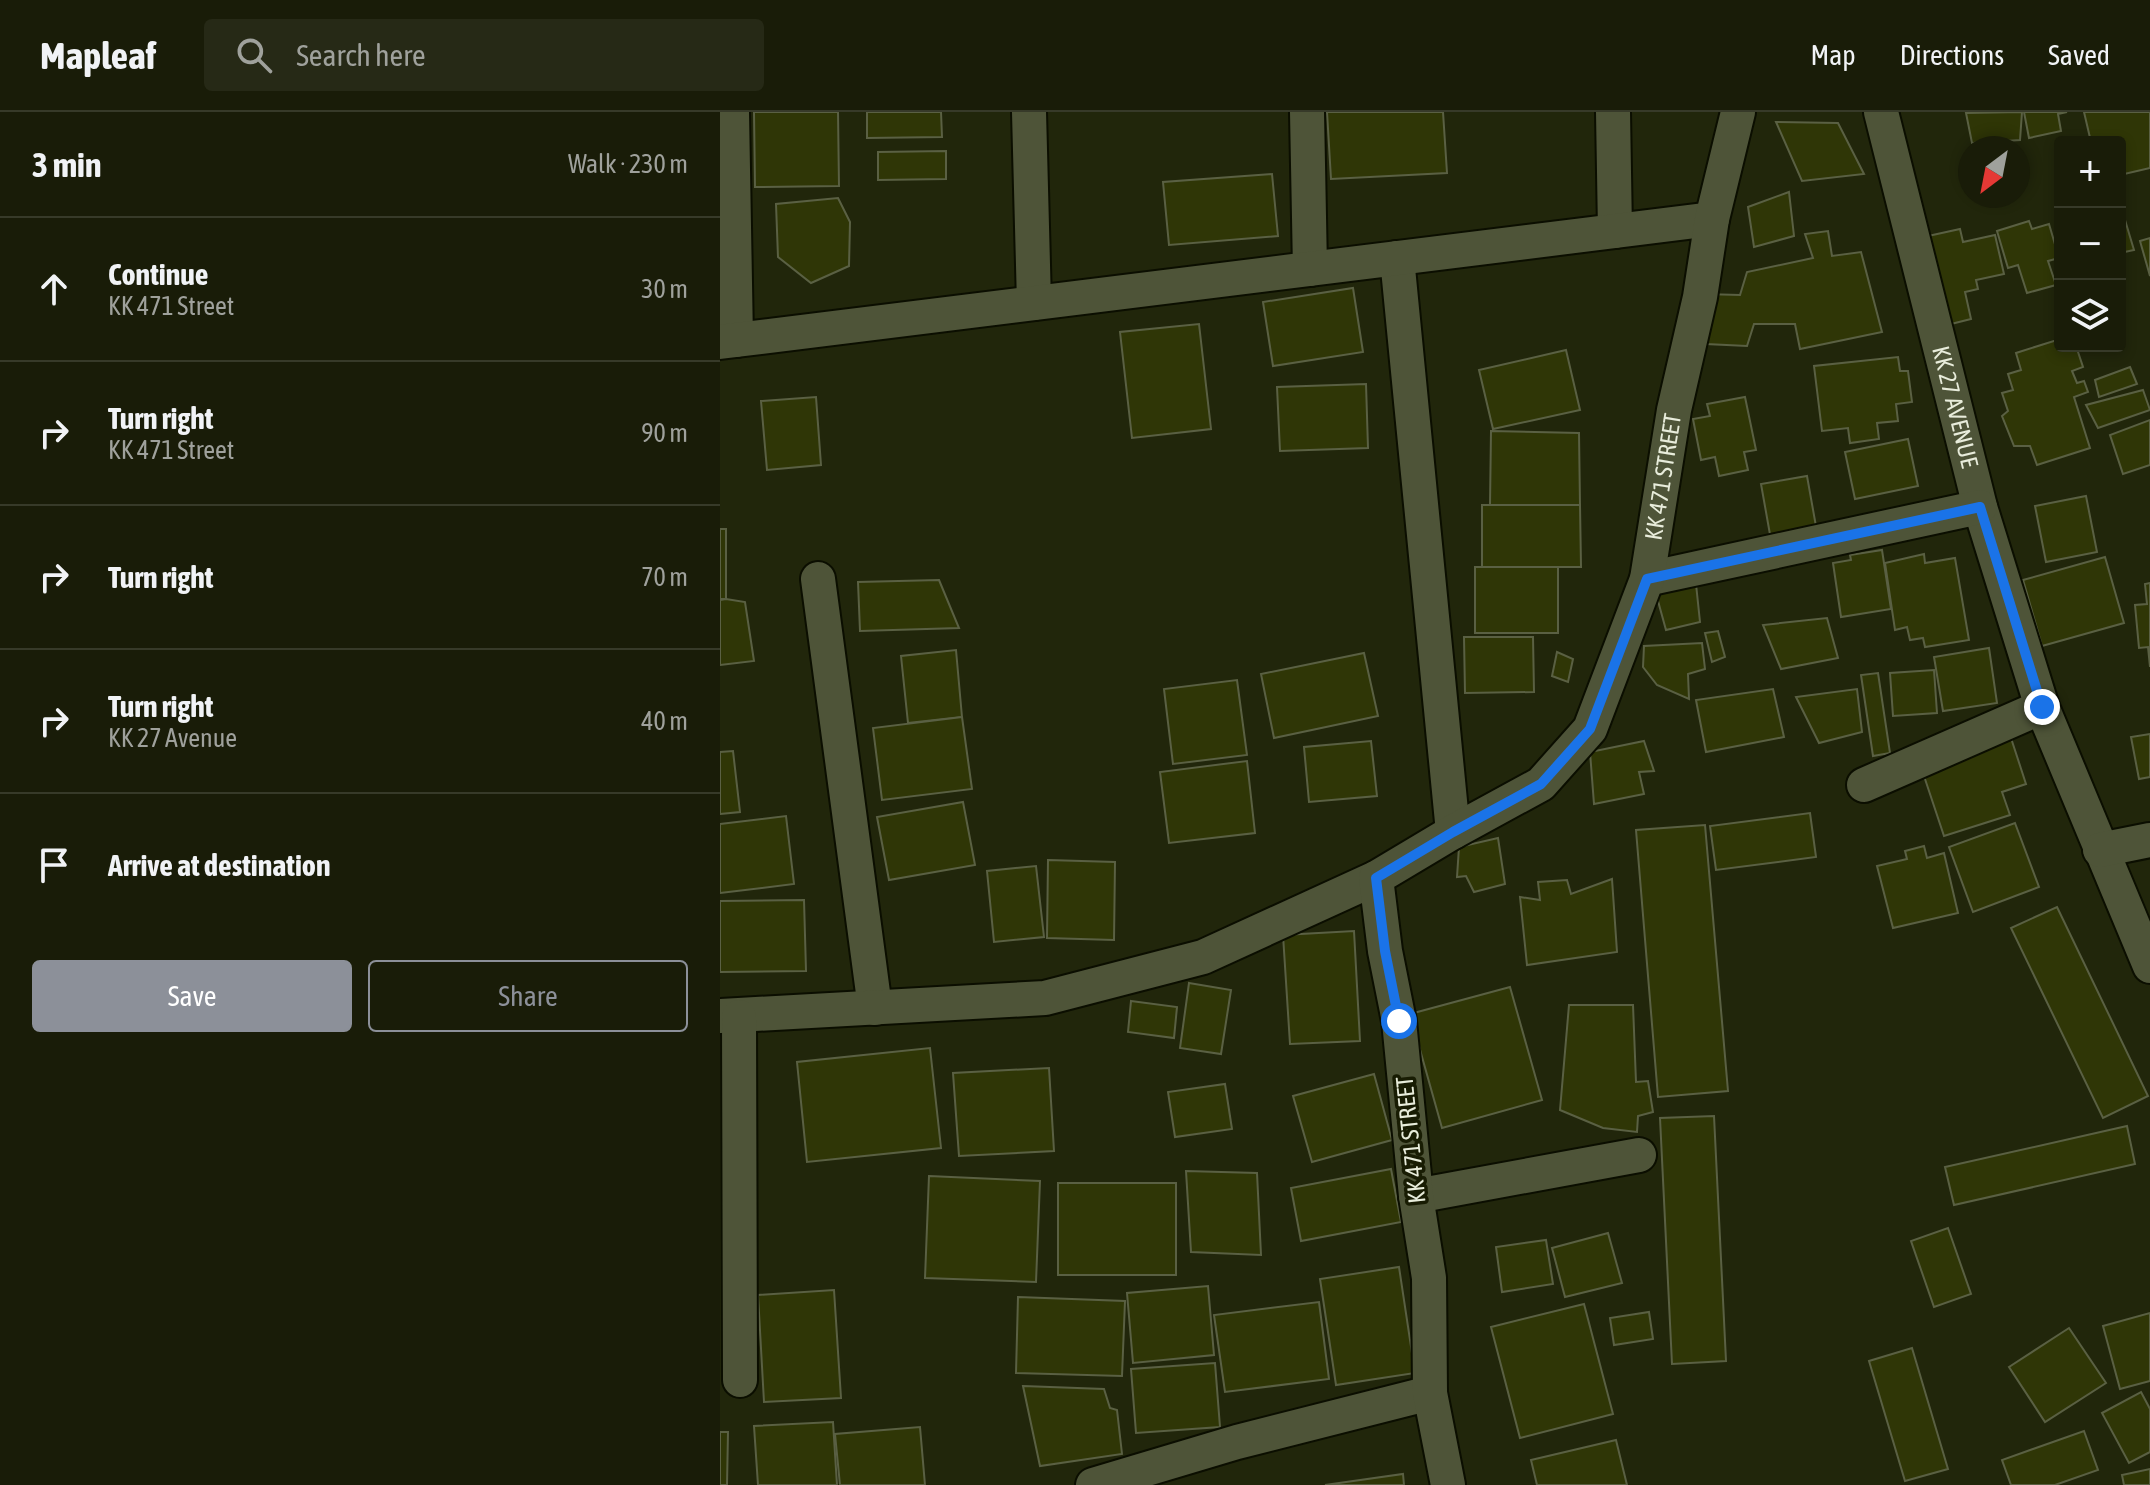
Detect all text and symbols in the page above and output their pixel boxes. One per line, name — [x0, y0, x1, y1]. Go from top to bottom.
search box — [204, 19, 764, 91]
icon: search — [232, 33, 276, 77]
text: Mapleaf — [40, 34, 156, 77]
text: Search here — [296, 38, 426, 72]
text: Map — [1811, 39, 1856, 71]
text: Directions — [1900, 39, 2004, 71]
text: Saved — [2048, 39, 2110, 71]
north arrow — [1958, 136, 2030, 208]
map controls — [2054, 136, 2126, 352]
button: + — [2054, 136, 2126, 208]
text: 3 min — [32, 145, 101, 184]
text: Walk · 230 m — [568, 149, 688, 179]
button: − — [2054, 208, 2126, 280]
text: Continue — [108, 257, 208, 291]
icon: ahead — [32, 267, 76, 311]
text: 30 m — [641, 274, 688, 304]
button: layers — [2054, 280, 2126, 352]
text: KK 471 Street — [108, 291, 234, 321]
street label: KK 27 AVENUE — [1927, 343, 1984, 470]
text: Turn right — [108, 401, 214, 435]
icon: right — [32, 411, 76, 455]
street label: KK 471 STREET — [1639, 411, 1686, 542]
text: 90 m — [641, 418, 688, 448]
text: KK 471 Street — [108, 435, 234, 465]
icon: right — [32, 555, 76, 599]
text: Turn right — [108, 560, 214, 594]
text: 70 m — [641, 562, 688, 592]
text: Turn right — [108, 689, 214, 723]
route end — [2024, 689, 2060, 725]
icon: right — [32, 699, 76, 743]
text: 40 m — [641, 706, 688, 736]
text: KK 27 Avenue — [108, 723, 237, 753]
icon: arrive — [32, 843, 76, 887]
text: Arrive at destination — [108, 848, 330, 882]
button: Save — [32, 960, 352, 1032]
button: Share — [368, 960, 688, 1032]
route start — [1381, 1003, 1417, 1039]
street label: KK 471 STREET — [1390, 1075, 1431, 1205]

